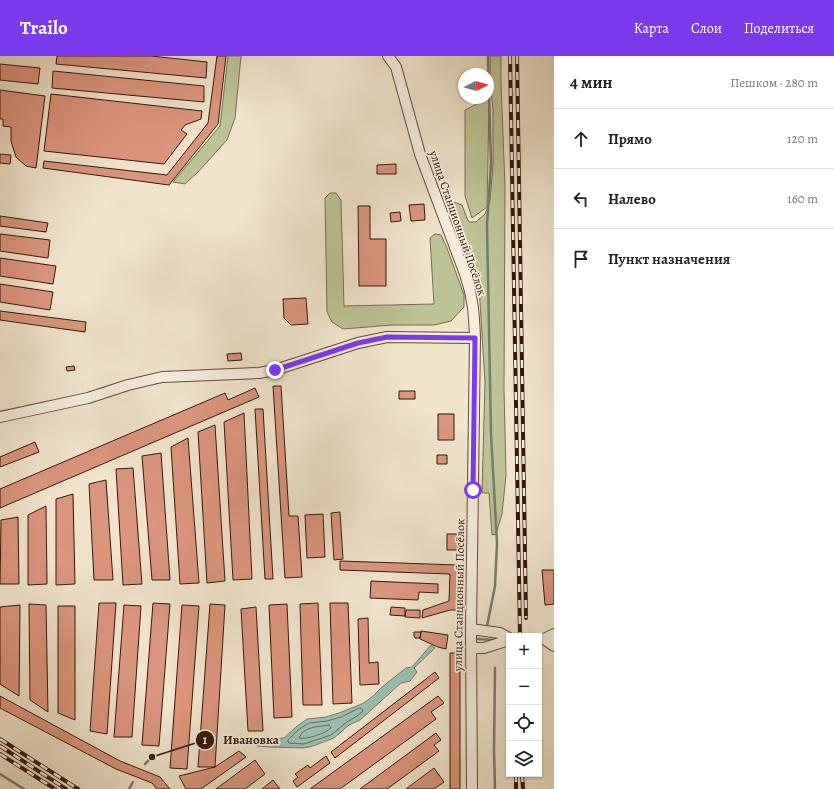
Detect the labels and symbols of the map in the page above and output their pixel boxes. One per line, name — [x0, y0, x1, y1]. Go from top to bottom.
north arrow — [458, 68, 494, 104]
street label: улица Станционный Посёлок — [425, 147, 490, 298]
route end — [266, 361, 284, 379]
route start — [464, 481, 482, 499]
street label: улица Станционный Посёлок — [450, 519, 468, 672]
callout: Ивановка — [195, 727, 287, 752]
text: Ивановка — [223, 731, 280, 748]
text: 1 — [203, 732, 208, 748]

